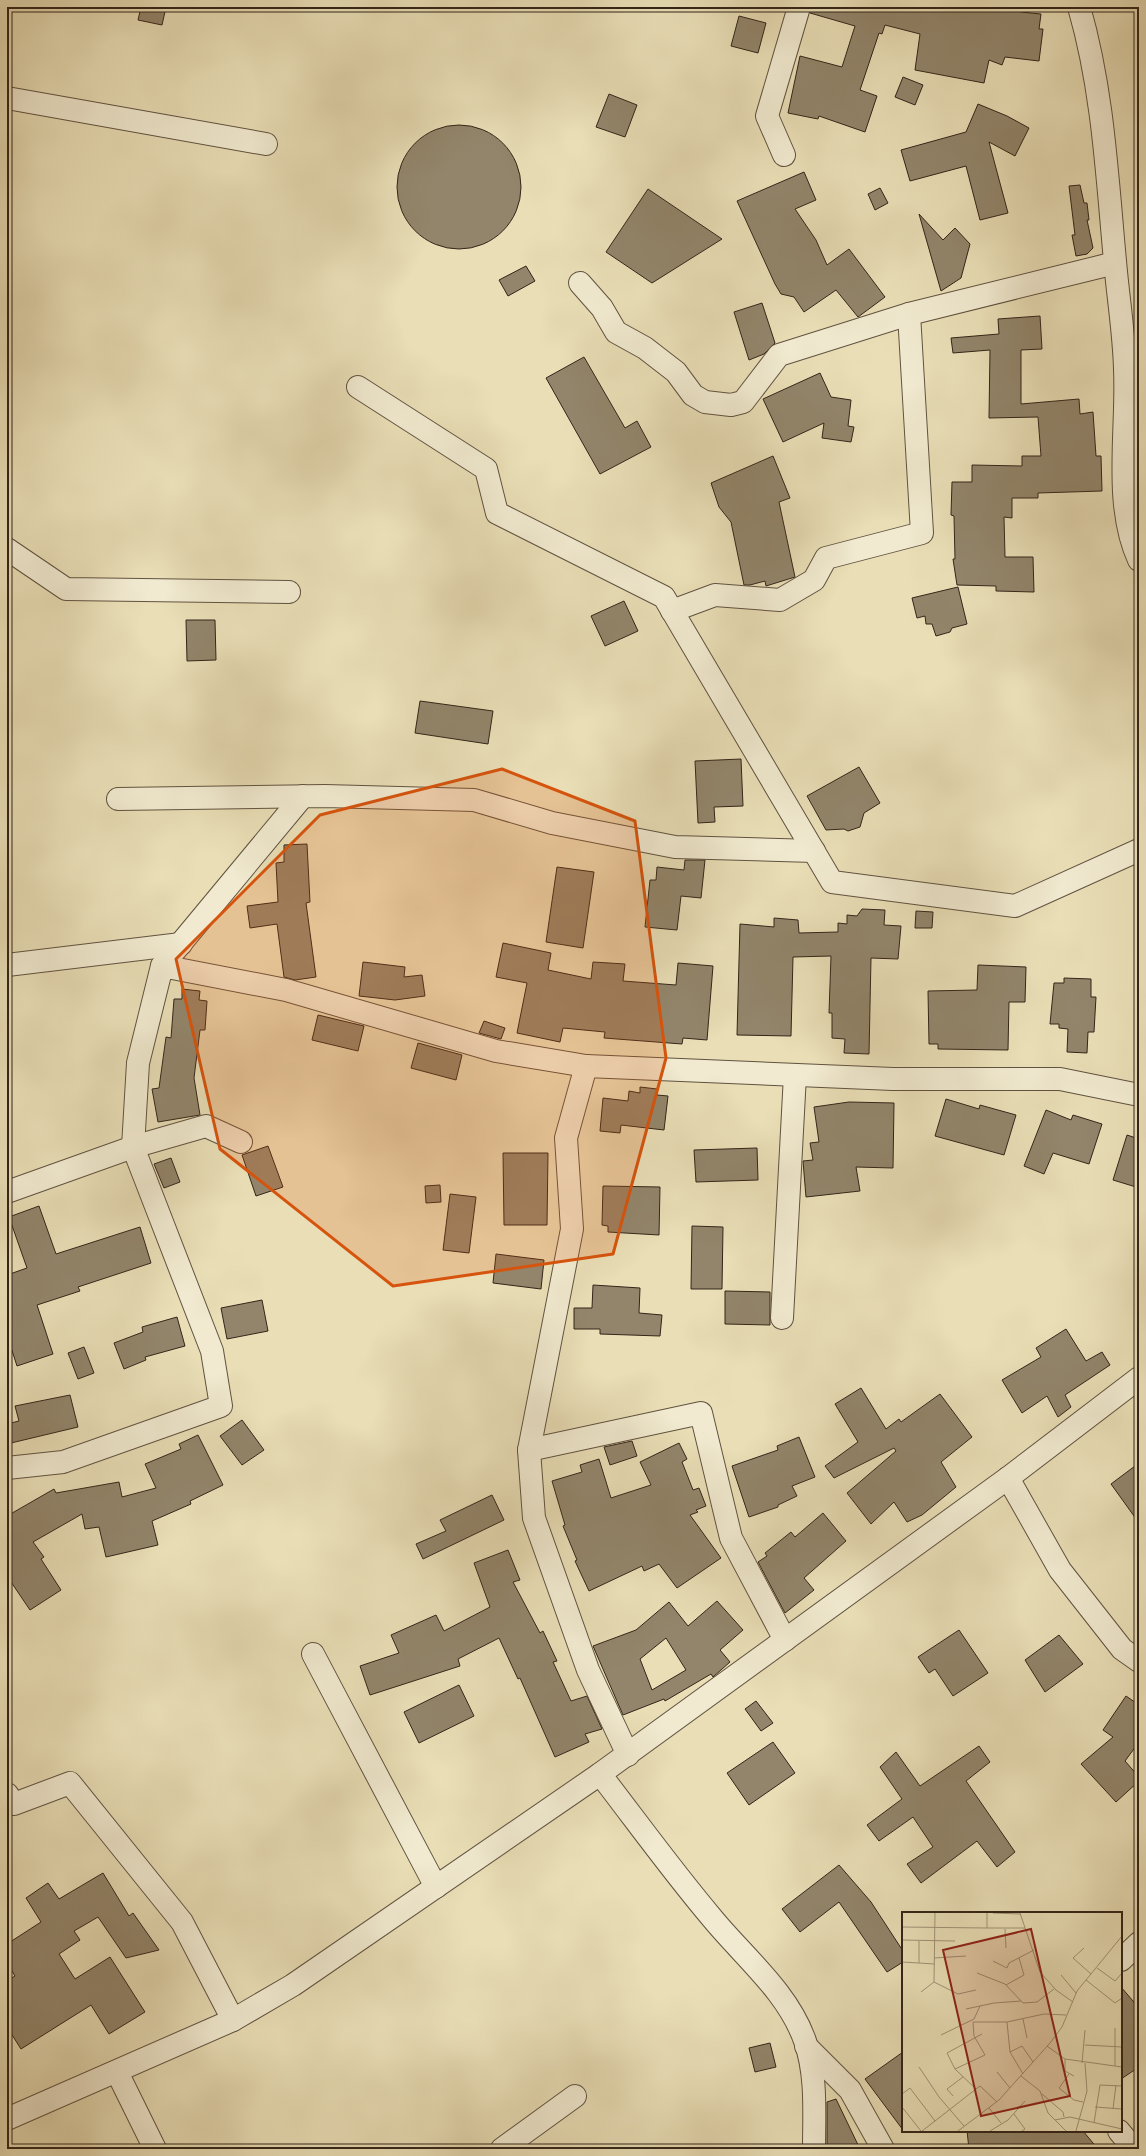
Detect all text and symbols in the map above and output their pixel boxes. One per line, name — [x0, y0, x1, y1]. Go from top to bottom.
inset map — [902, 1912, 1122, 2132]

